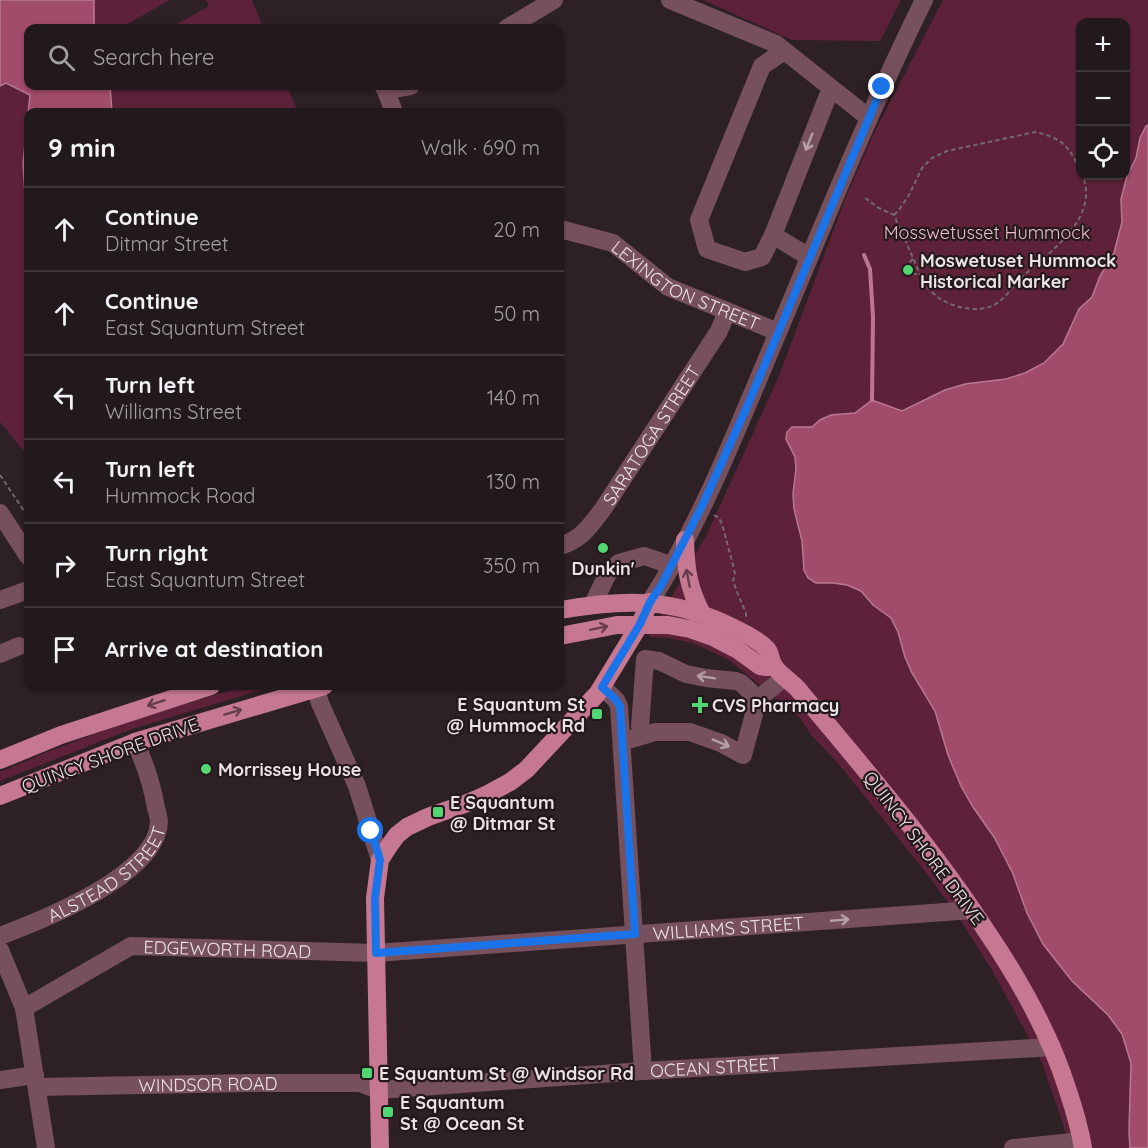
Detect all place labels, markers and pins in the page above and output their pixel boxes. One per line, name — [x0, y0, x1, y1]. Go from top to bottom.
place label: Moswetuset Hummock Historical Marker — [920, 249, 1116, 293]
marker: Moswetuset Hummock Historical Marker — [901, 263, 915, 277]
marker: Dunkin' — [596, 541, 610, 555]
place label: Dunkin' — [571, 557, 635, 580]
place label: E Squantum St @ Hummock Rd — [446, 693, 585, 737]
place label: CVS Pharmacy — [712, 694, 839, 717]
marker: CVS Pharmacy — [693, 698, 707, 712]
marker: E Squantum St @ Hummock Rd — [590, 707, 604, 721]
place label: Morrissey House — [218, 758, 361, 781]
marker: Morrissey House — [199, 762, 213, 776]
place label: E Squantum @ Ditmar St — [450, 791, 556, 835]
marker: E Squantum @ Ditmar St — [431, 805, 445, 819]
place label: E Squantum St @ Windsor Rd — [379, 1062, 634, 1085]
marker: E Squantum St @ Windsor Rd — [360, 1066, 374, 1080]
place label: E Squantum St @ Ocean St — [400, 1091, 525, 1135]
marker: E Squantum St @ Ocean St — [381, 1105, 395, 1119]

